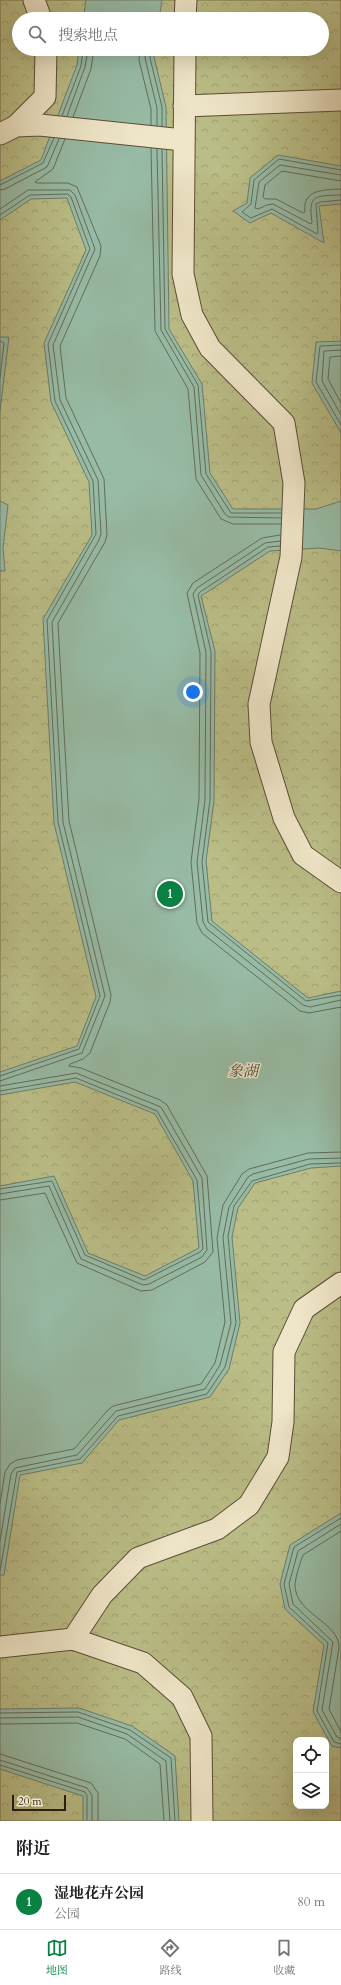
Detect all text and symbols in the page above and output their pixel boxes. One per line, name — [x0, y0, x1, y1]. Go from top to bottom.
search box — [12, 12, 329, 56]
icon: search — [26, 23, 48, 45]
text: 搜索地点 — [58, 25, 118, 45]
your location — [183, 682, 203, 702]
pin: 1 — [157, 879, 183, 909]
water label: 象湖 — [228, 1061, 261, 1081]
map controls — [293, 1737, 329, 1809]
button: locate — [293, 1737, 329, 1773]
button: layers — [293, 1773, 329, 1809]
scale bar — [12, 1793, 66, 1812]
text: 20 m — [18, 1794, 42, 1809]
text: 附近 — [16, 1837, 50, 1860]
text: 湿地花卉公园 — [54, 1883, 144, 1903]
text: 1 — [26, 1893, 32, 1911]
text: 80 m — [297, 1893, 325, 1911]
text: 公园 — [54, 1905, 80, 1923]
tab: 地图 — [46, 1937, 68, 1978]
tab: 路线 — [159, 1937, 181, 1978]
tab: 收藏 — [273, 1937, 295, 1978]

